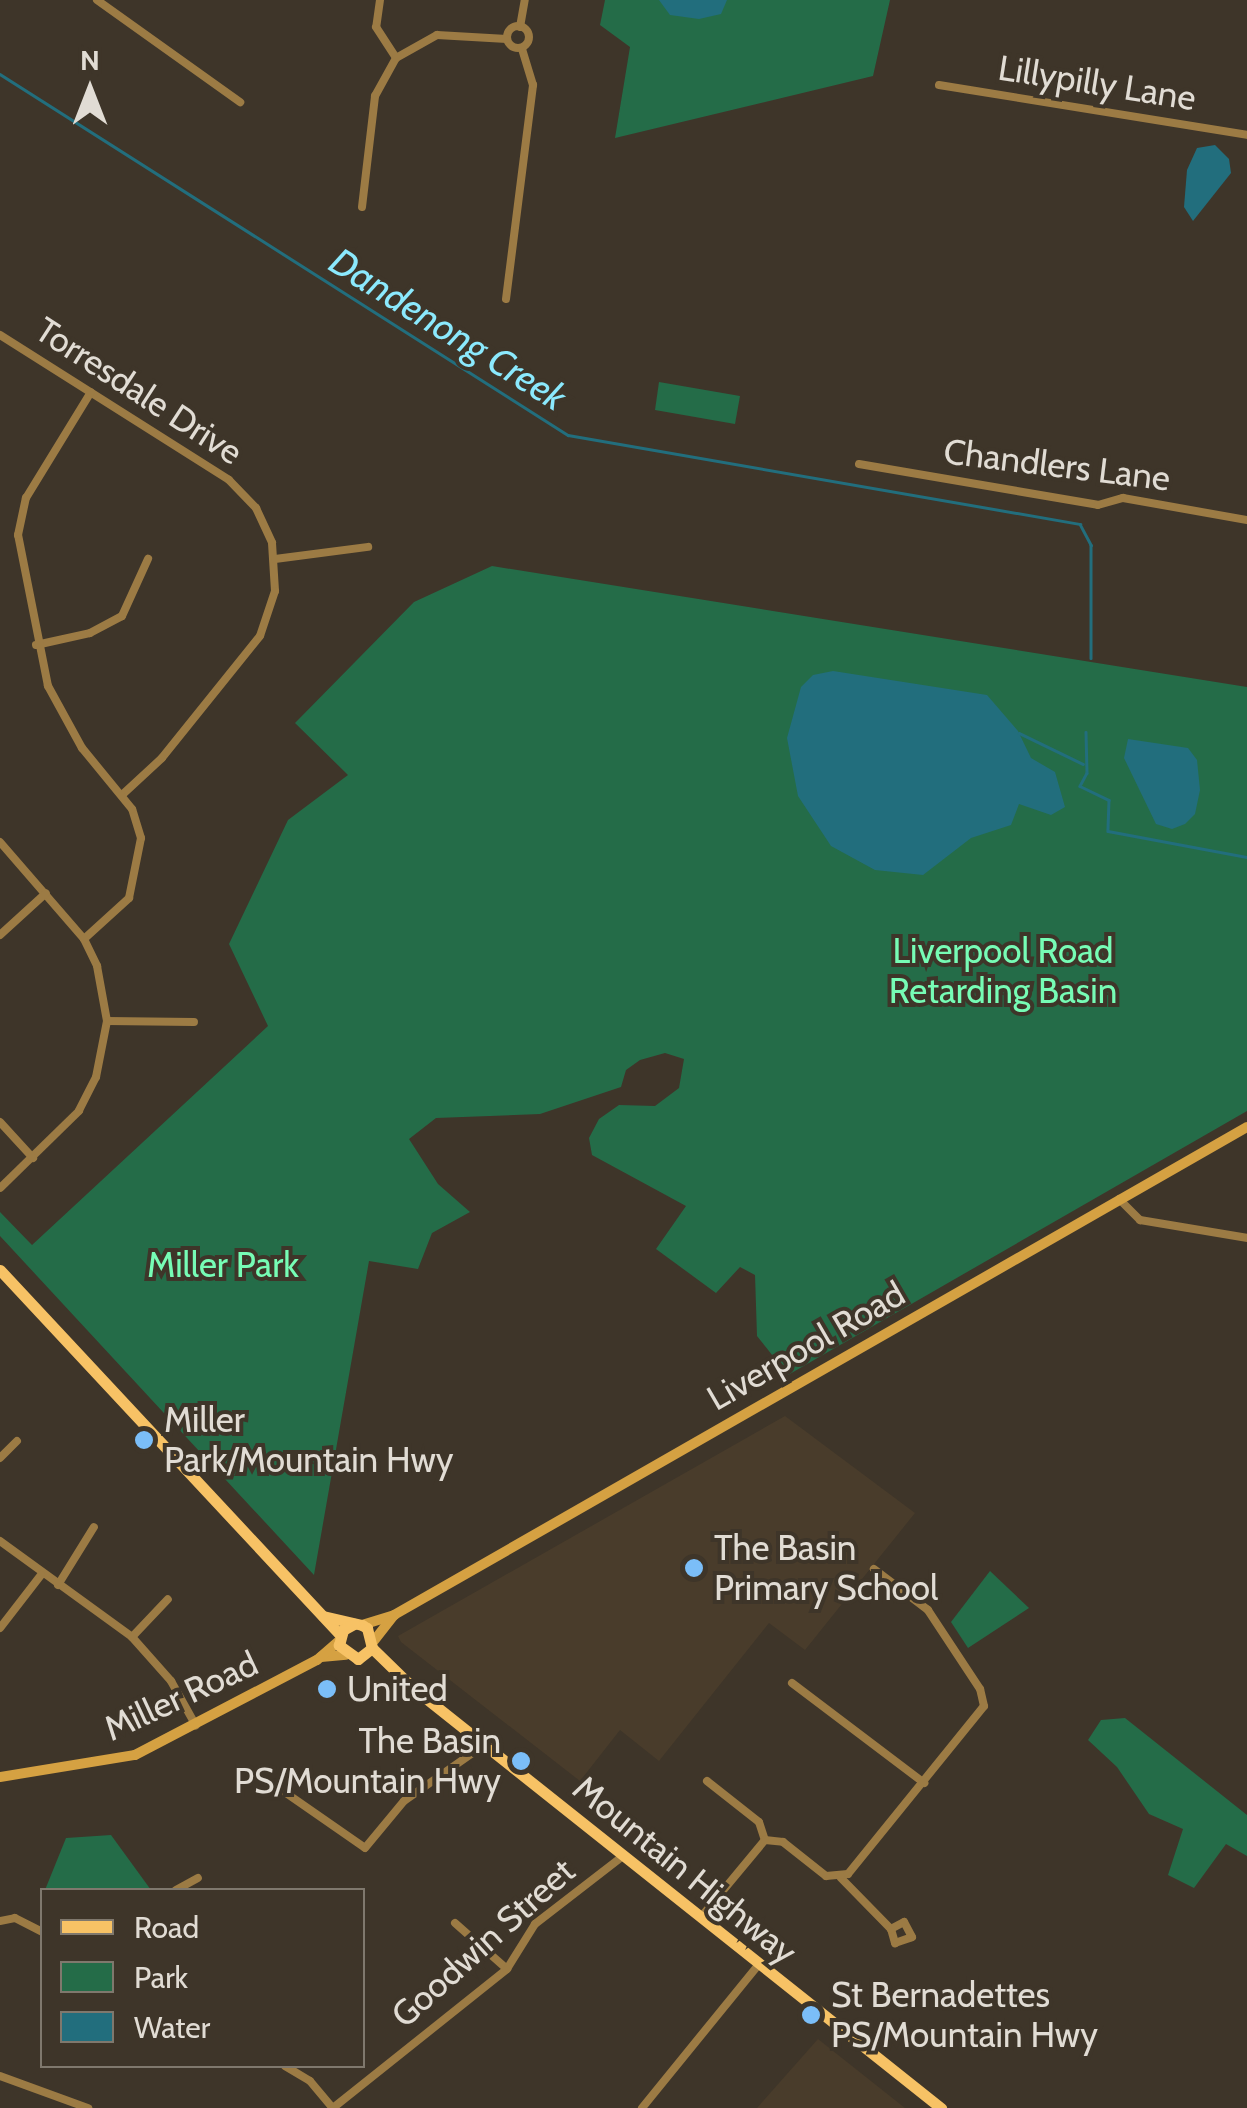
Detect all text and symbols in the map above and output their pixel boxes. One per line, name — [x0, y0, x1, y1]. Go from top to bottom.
north arrow — [40, 40, 140, 140]
text: N — [80, 43, 100, 77]
street label: Lillypilly Lane — [995, 47, 1199, 119]
water label: Dandenong Creek — [321, 238, 575, 420]
street label: Torresdale Drive — [28, 309, 250, 473]
street label: Chandlers Lane — [942, 430, 1172, 500]
park label: Liverpool Road Retarding Basin — [889, 930, 1117, 1012]
park label: Miller Park — [147, 1244, 299, 1286]
street label: Liverpool Road — [700, 1273, 912, 1419]
place label: Miller Park/Mountain Hwy — [164, 1399, 454, 1481]
marker: Miller Park/Mountain Hwy — [133, 1429, 155, 1451]
place label: The Basin Primary School — [714, 1527, 938, 1609]
marker: The Basin Primary School — [683, 1557, 705, 1579]
street label: Miller Road — [98, 1642, 264, 1750]
place label: United — [347, 1668, 448, 1710]
marker: United — [316, 1678, 338, 1700]
place label: The Basin PS/Mountain Hwy — [234, 1720, 501, 1802]
marker: The Basin PS/Mountain Hwy — [510, 1750, 532, 1772]
street label: Mountain Highway — [565, 1767, 805, 1973]
street label: Goodwin Street — [383, 1850, 583, 2036]
legend — [40, 1888, 365, 2068]
text: Road — [134, 1909, 199, 1946]
text: Park — [134, 1959, 188, 1996]
place label: St Bernadettes PS/Mountain Hwy — [831, 1974, 1098, 2056]
marker: St Bernadettes PS/Mountain Hwy — [800, 2004, 822, 2026]
text: Water — [134, 2009, 210, 2046]

